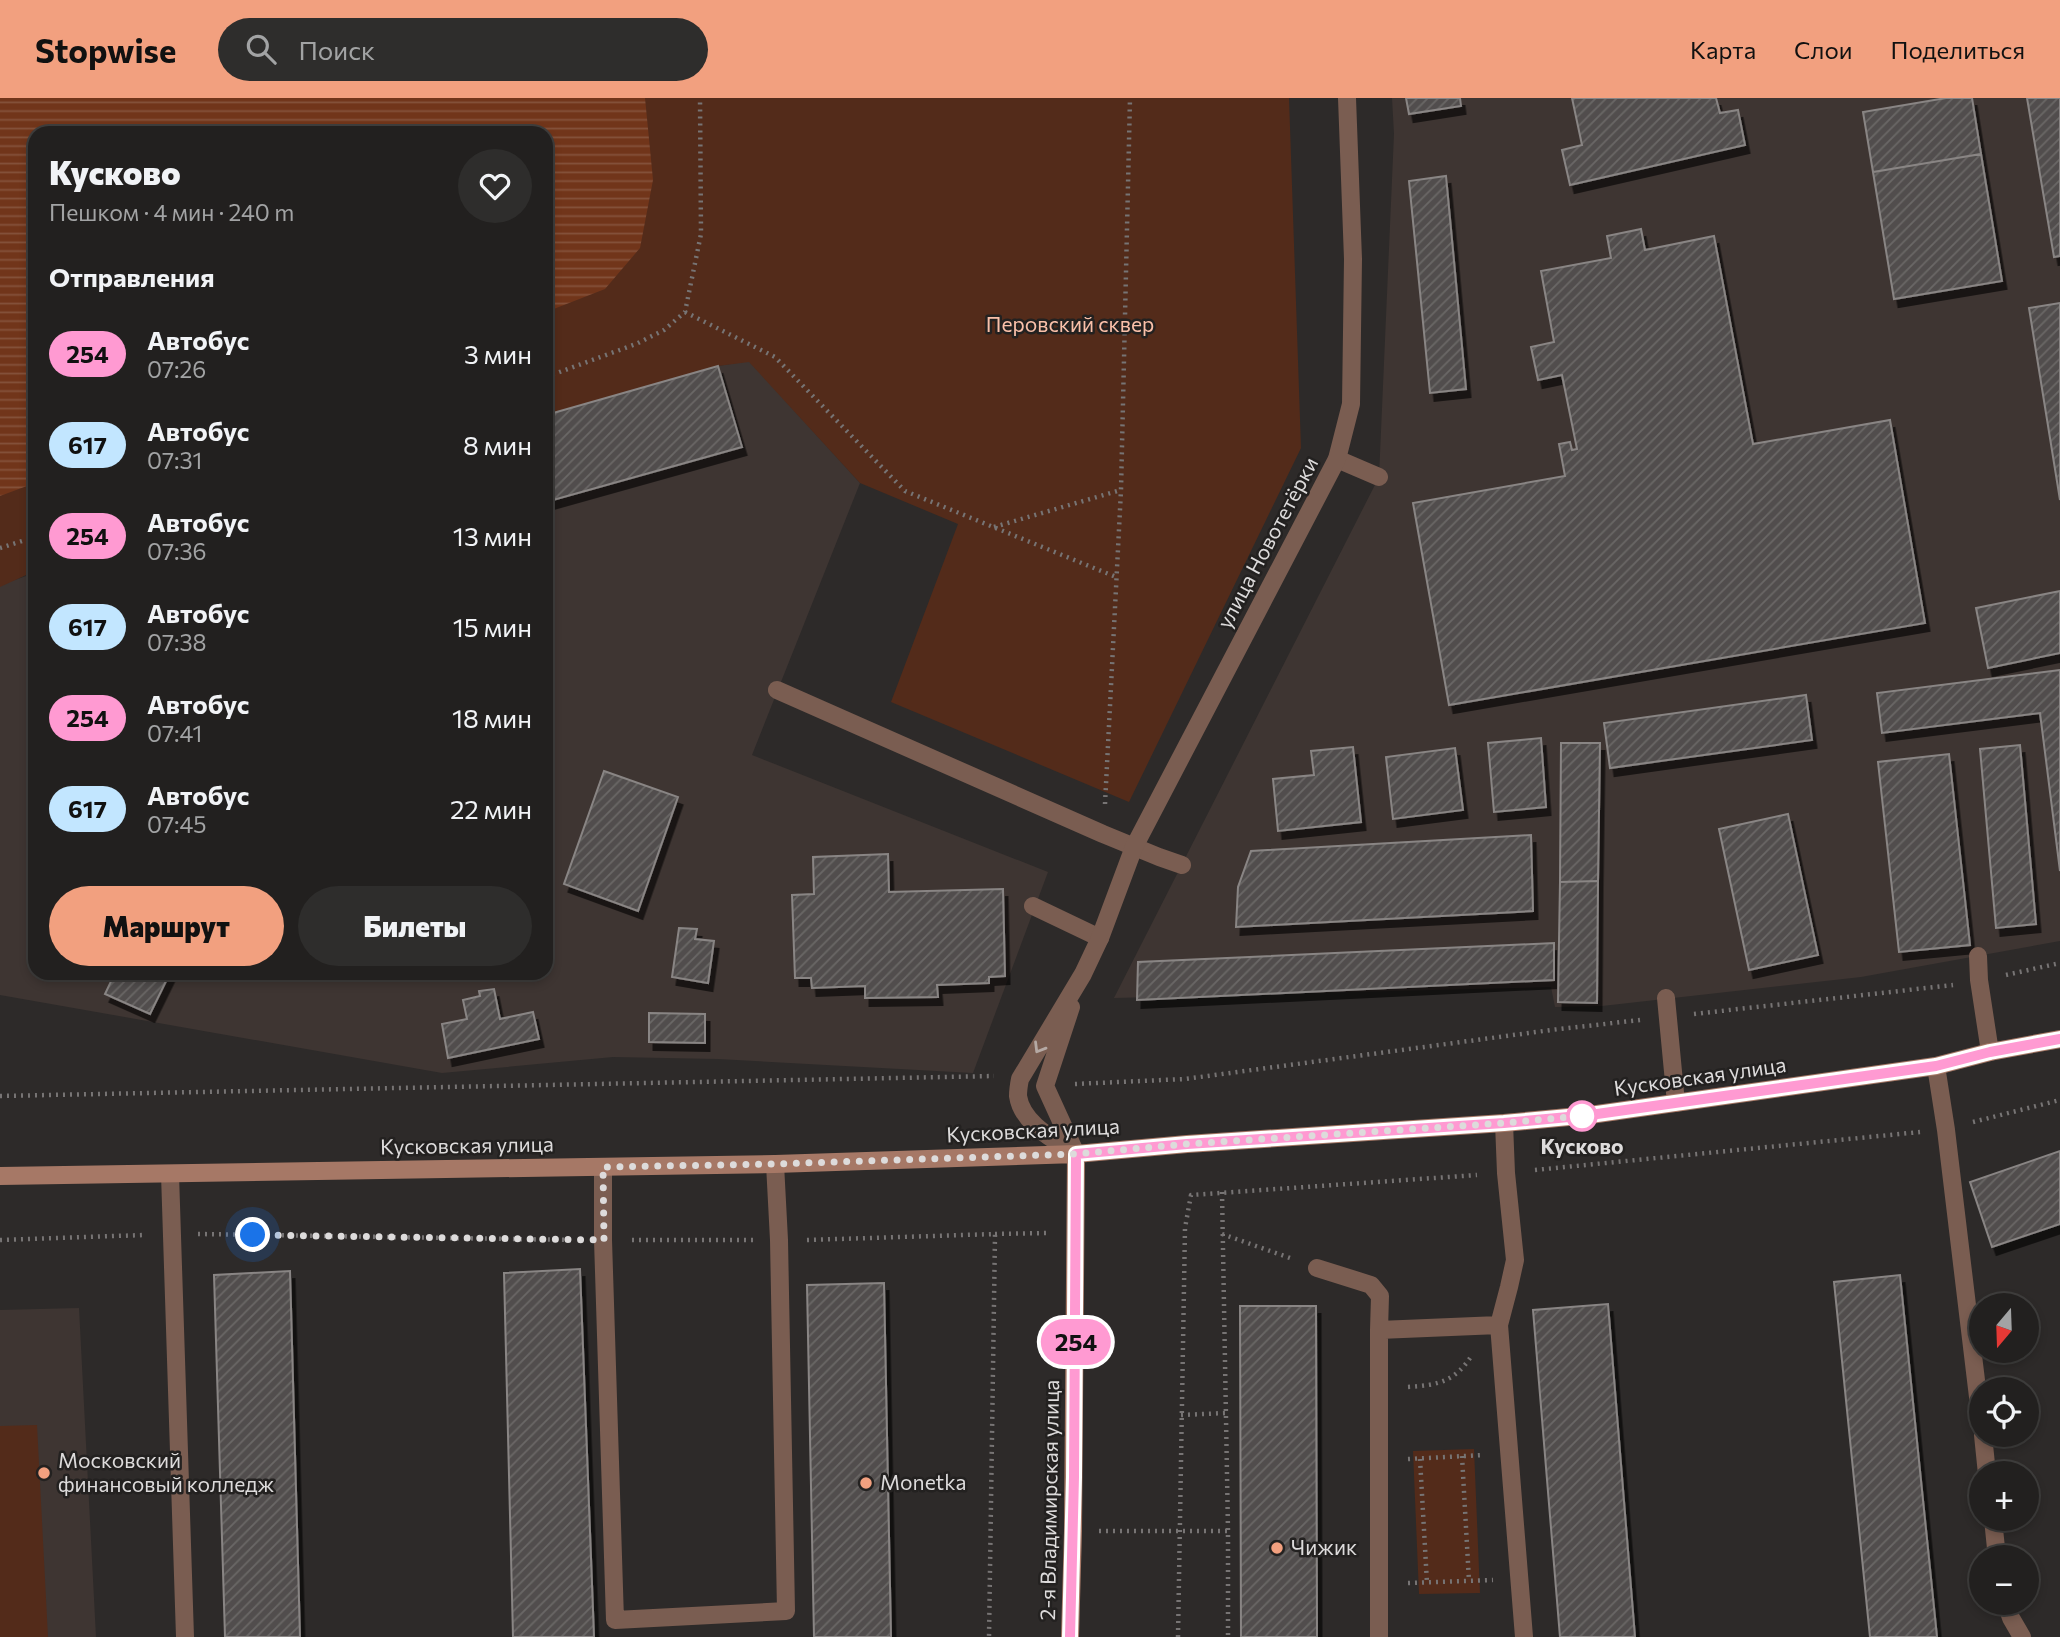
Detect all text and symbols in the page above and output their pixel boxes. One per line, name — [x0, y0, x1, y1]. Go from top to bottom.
search box — [218, 18, 708, 81]
text: Stopwise — [35, 29, 176, 70]
icon: search — [242, 30, 280, 68]
text: Поиск — [298, 34, 375, 65]
text: Карта — [1690, 35, 1756, 64]
text: Слои — [1794, 35, 1852, 64]
text: Поделиться — [1890, 35, 2025, 64]
button: heart — [458, 149, 532, 223]
text: Кусково — [49, 151, 181, 192]
text: Пешком · 4 мин · 240 m — [49, 198, 294, 226]
text: Отправления — [49, 261, 215, 292]
park label: Перовский сквер — [986, 311, 1154, 336]
text: Автобус — [147, 324, 249, 355]
text: 3 мин — [464, 338, 532, 369]
text: 254 — [66, 339, 109, 368]
text: 07:26 — [147, 355, 206, 383]
text: Автобус — [147, 415, 249, 446]
text: 8 мин — [463, 429, 532, 460]
text: 617 — [68, 430, 107, 459]
text: 07:31 — [147, 446, 202, 474]
street label: улица Новотетёрки — [1211, 452, 1322, 632]
text: Автобус — [147, 506, 249, 537]
text: 13 мин — [453, 520, 532, 551]
text: 254 — [66, 521, 109, 550]
text: 07:36 — [147, 537, 207, 565]
text: Автобус — [147, 597, 249, 628]
text: 15 мин — [453, 611, 532, 642]
text: 617 — [68, 612, 107, 641]
text: 07:38 — [147, 628, 207, 656]
text: Автобус — [147, 688, 249, 719]
text: 18 мин — [452, 702, 532, 733]
text: 254 — [66, 703, 109, 732]
text: 07:41 — [147, 719, 202, 747]
text: Автобус — [147, 779, 249, 810]
text: 22 мин — [450, 793, 532, 824]
text: 617 — [68, 794, 107, 823]
text: 07:45 — [147, 810, 207, 838]
button: Маршрут — [49, 886, 284, 966]
button: Билеты — [298, 886, 532, 966]
one-way arrow — [1034, 1040, 1047, 1053]
street label: Кусковская улица — [1612, 1051, 1788, 1100]
marker: Кусково — [1567, 1101, 1597, 1131]
street label: Кусковская улица — [946, 1112, 1120, 1147]
street label: Кусковская улица — [380, 1130, 554, 1159]
place label: Кусково — [1541, 1133, 1623, 1158]
your location — [235, 1217, 270, 1252]
north arrow — [1969, 1293, 2039, 1363]
map controls — [1969, 1293, 2039, 1615]
line badge: 254 — [1036, 1319, 1116, 1365]
text: 254 — [1055, 1327, 1097, 1356]
button: locate — [1969, 1377, 2039, 1447]
street label: 2-я Владимирская улица — [1034, 1379, 1063, 1621]
place label: Московский финансовый колледж — [58, 1447, 275, 1496]
button: + — [1969, 1461, 2039, 1531]
marker: Московский финансовый колледж — [36, 1465, 52, 1481]
place label: Monetka — [880, 1469, 967, 1494]
marker: Monetka — [858, 1475, 874, 1491]
place label: Чижик — [1291, 1534, 1357, 1559]
marker: Чижик — [1269, 1540, 1285, 1556]
button: − — [1969, 1545, 2039, 1615]

